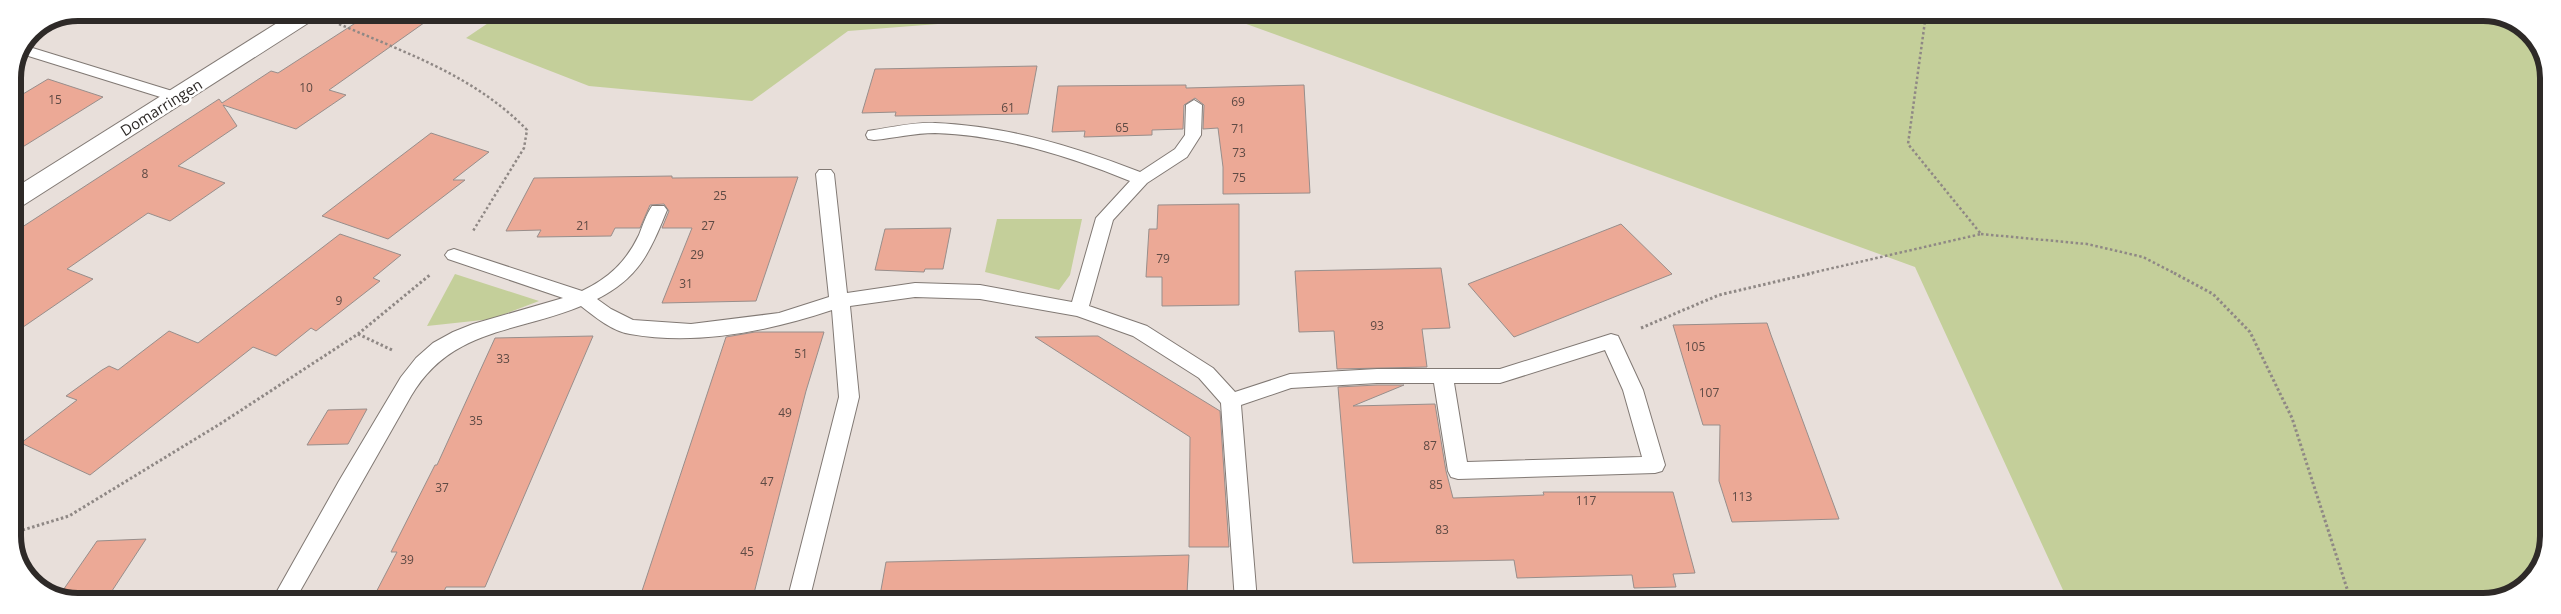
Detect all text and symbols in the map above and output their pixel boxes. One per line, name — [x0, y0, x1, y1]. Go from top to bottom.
street label: Domarringen — [116, 74, 206, 140]
house number: 10 — [299, 79, 313, 96]
house number: 15 — [48, 91, 62, 108]
house number: 69 — [1231, 93, 1245, 110]
house number: 61 — [1001, 99, 1015, 116]
house number: 65 — [1115, 119, 1129, 136]
house number: 71 — [1231, 120, 1245, 137]
house number: 73 — [1232, 144, 1246, 161]
house number: 8 — [142, 165, 149, 182]
house number: 75 — [1232, 169, 1246, 186]
house number: 25 — [713, 187, 727, 204]
house number: 21 — [576, 217, 590, 234]
house number: 27 — [701, 217, 715, 234]
house number: 29 — [690, 246, 704, 263]
house number: 79 — [1156, 250, 1170, 267]
house number: 31 — [679, 275, 693, 292]
house number: 9 — [336, 292, 343, 309]
house number: 93 — [1370, 317, 1384, 334]
house number: 105 — [1685, 338, 1705, 355]
house number: 51 — [794, 345, 808, 362]
house number: 33 — [496, 350, 510, 367]
house number: 107 — [1699, 384, 1719, 401]
house number: 49 — [778, 404, 792, 421]
house number: 35 — [469, 412, 483, 429]
house number: 87 — [1423, 437, 1437, 454]
house number: 47 — [760, 473, 774, 490]
house number: 85 — [1429, 476, 1443, 493]
house number: 37 — [435, 479, 449, 496]
house number: 113 — [1732, 488, 1752, 505]
house number: 117 — [1576, 492, 1596, 509]
house number: 83 — [1435, 521, 1449, 538]
house number: 45 — [740, 543, 754, 560]
house number: 39 — [400, 551, 414, 568]

